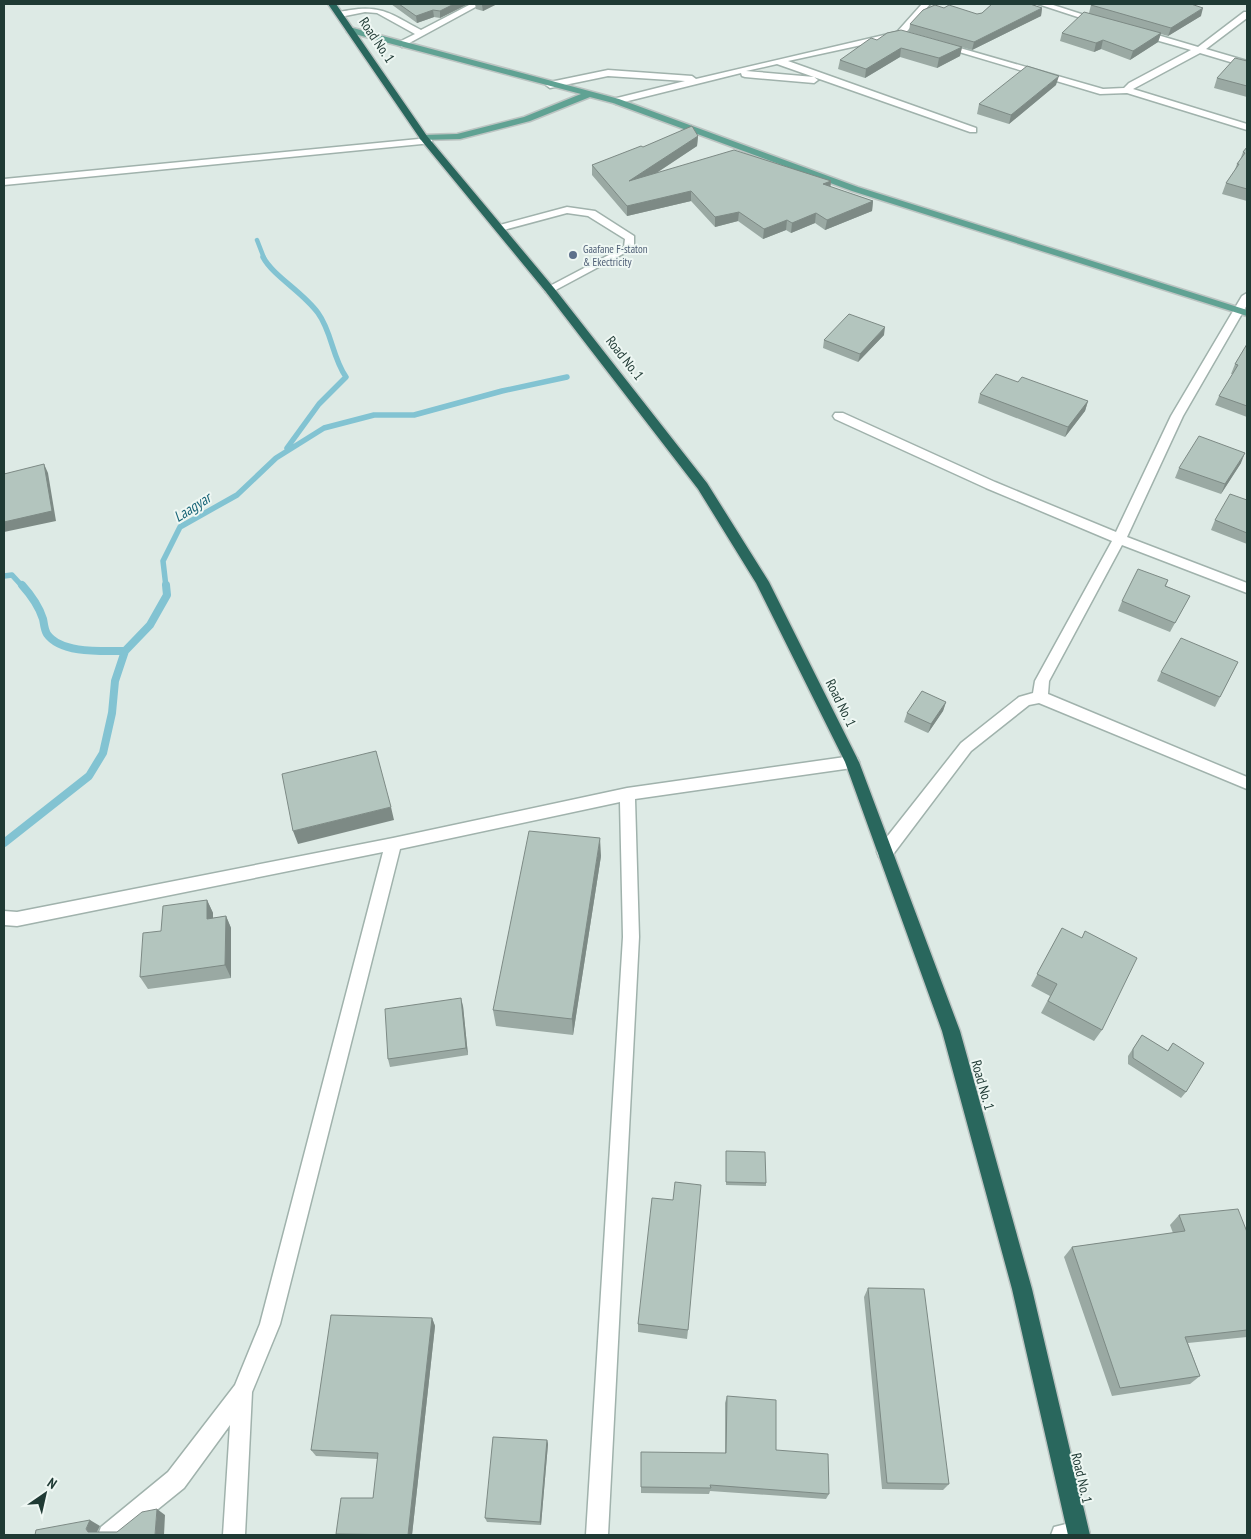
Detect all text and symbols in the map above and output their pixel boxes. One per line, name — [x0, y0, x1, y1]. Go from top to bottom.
street label: Road No. 1 — [355, 14, 399, 66]
place label: Gaafane F-staton & Ekectricity — [583, 242, 648, 269]
marker: Gaafane F-staton & Ekectricity — [567, 249, 579, 261]
street label: Road No. 1 — [602, 332, 648, 384]
water label: Laagyar — [170, 487, 216, 526]
street label: Road No. 1 — [822, 676, 860, 730]
street label: Road No. 1 — [967, 1058, 999, 1112]
street label: Road No. 1 — [1067, 1451, 1097, 1505]
north arrow — [20, 1469, 70, 1519]
text: N — [44, 1474, 60, 1493]

